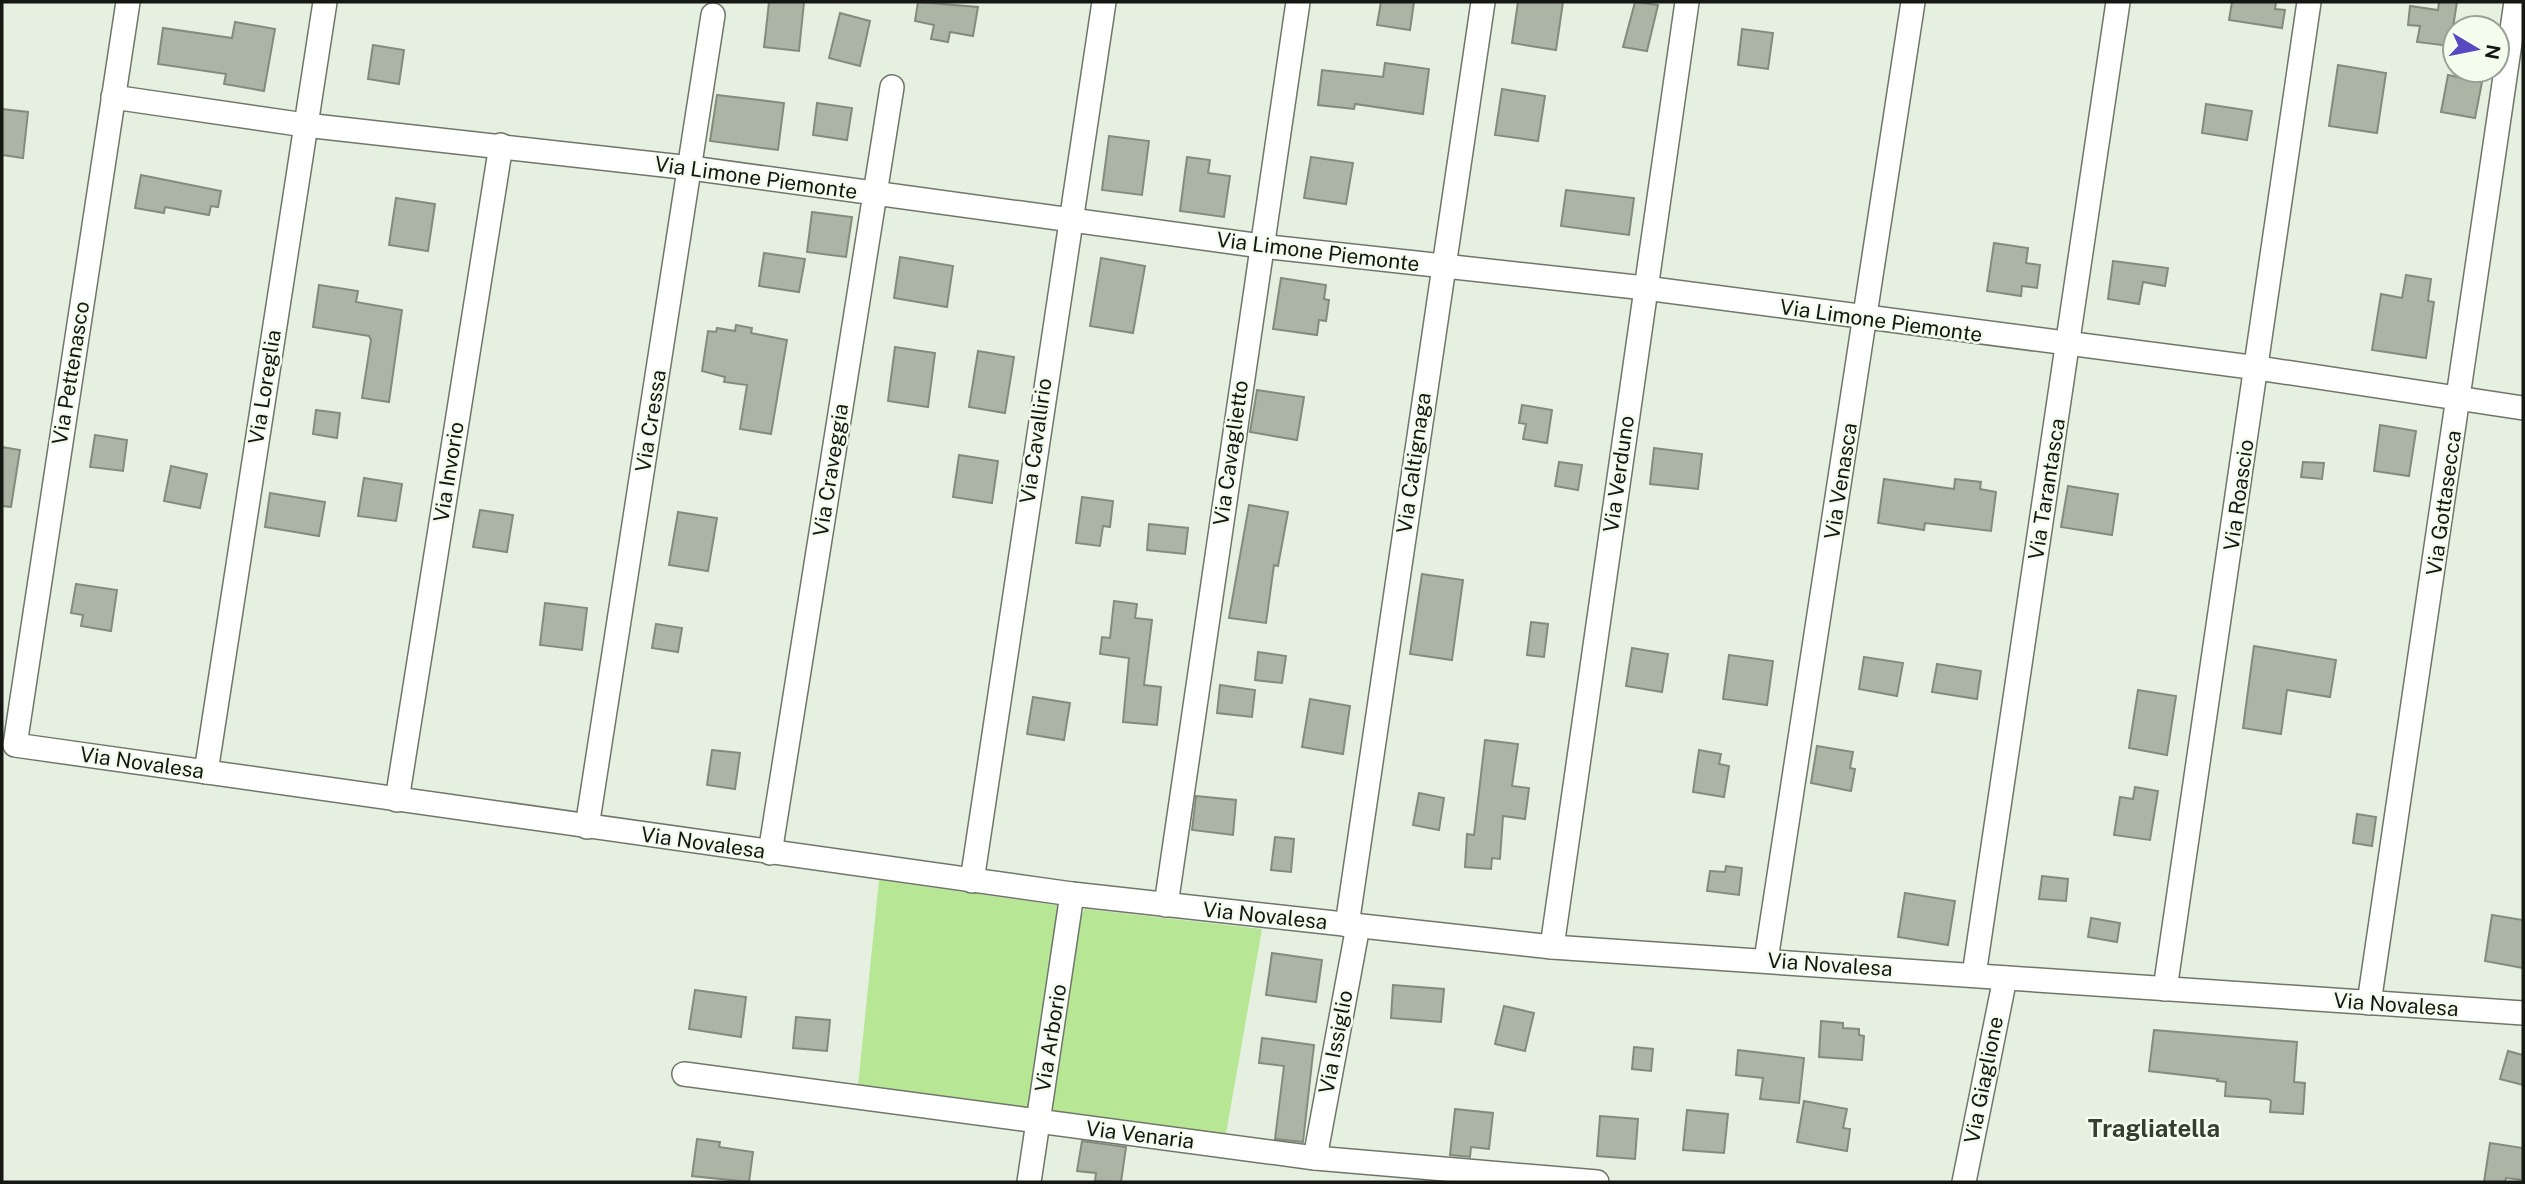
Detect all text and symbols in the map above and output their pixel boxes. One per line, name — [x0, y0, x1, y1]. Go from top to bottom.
north arrow — [2441, 14, 2511, 84]
text: N — [2481, 43, 2505, 61]
street label: Via Limone Piemonte — [653, 151, 859, 204]
street label: Via Limone Piemonte — [1215, 227, 1421, 276]
street label: Via Limone Piemonte — [1778, 294, 1984, 347]
street label: Via Pettenasco — [47, 299, 94, 446]
street label: Via Loreglia — [243, 328, 286, 446]
street label: Via Cressa — [630, 368, 671, 474]
street label: Via Cavallirio — [1014, 377, 1057, 505]
street label: Via Cavaglietto — [1208, 379, 1253, 527]
street label: Via Caltignaga — [1391, 391, 1436, 535]
street label: Via Craveggia — [808, 402, 853, 538]
street label: Via Verduno — [1598, 414, 1639, 534]
street label: Via Tarantasca — [2023, 416, 2070, 562]
street label: Via Invorio — [428, 420, 469, 524]
street label: Via Venasca — [1819, 421, 1862, 541]
street label: Via Gottasecca — [2421, 429, 2466, 577]
street label: Via Roascio — [2218, 438, 2259, 552]
street label: Via Novalesa — [78, 741, 206, 784]
street label: Via Novalesa — [639, 821, 767, 864]
street label: Via Novalesa — [1201, 897, 1329, 934]
street label: Via Novalesa — [1767, 948, 1893, 981]
street label: Via Arborio — [1030, 982, 1071, 1094]
street label: Via Issiglio — [1313, 988, 1358, 1096]
street label: Via Novalesa — [2333, 988, 2459, 1021]
street label: Via Giaglione — [1959, 1014, 2008, 1145]
district label: Tragliatella — [2088, 1114, 2220, 1142]
street label: Via Venaria — [1084, 1115, 1196, 1154]

